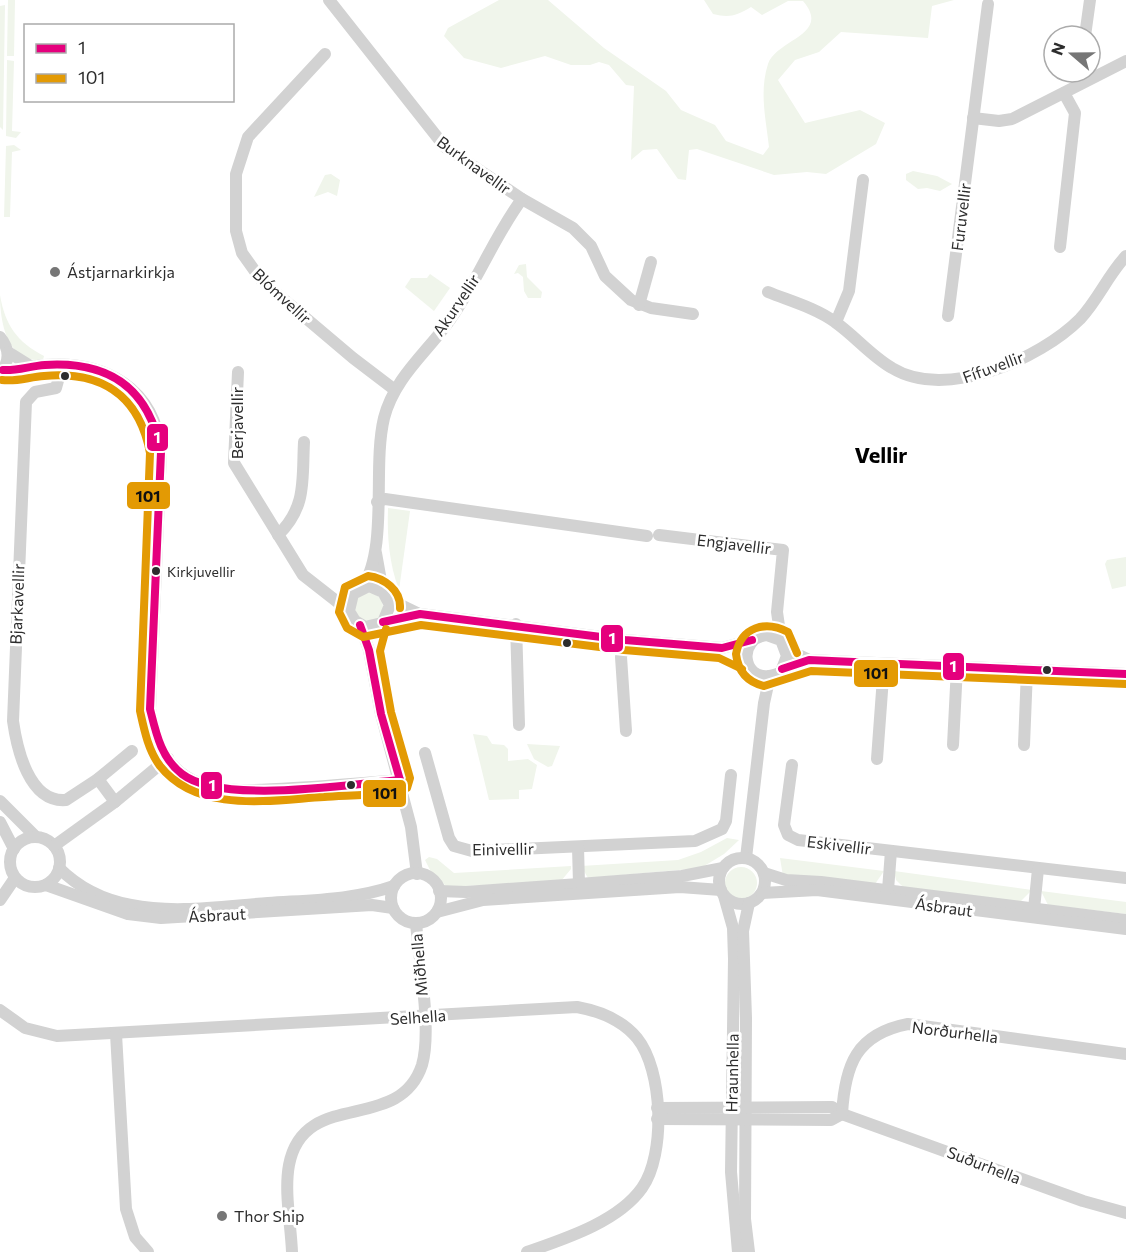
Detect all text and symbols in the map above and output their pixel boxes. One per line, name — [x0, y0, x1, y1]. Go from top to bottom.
legend — [24, 24, 234, 102]
north arrow — [1042, 24, 1102, 84]
text: 1 — [78, 36, 86, 58]
text: N — [1046, 40, 1068, 58]
text: 101 — [78, 66, 105, 88]
street label: Burknavellir — [434, 131, 515, 198]
street label: Furuvellir — [947, 181, 974, 252]
place label: Ástjarnarkirkja — [67, 262, 175, 281]
street label: Blómvellir — [249, 264, 316, 328]
marker: Ástjarnarkirkja — [48, 265, 62, 279]
street label: Akurvellir — [428, 270, 483, 339]
street label: Fífuvellir — [960, 347, 1026, 386]
unlabelled marker — [59, 370, 71, 382]
street label: Berjavellir — [227, 386, 246, 459]
line badge: 1 — [146, 423, 169, 452]
text: 1 — [153, 427, 161, 446]
district label: Vellir — [855, 441, 907, 468]
line badge: 101 — [126, 481, 171, 510]
text: 101 — [135, 486, 161, 505]
street label: Engjavellir — [696, 530, 773, 558]
street label: Bjarkavellir — [6, 563, 27, 645]
place label: Kirkjuvellir — [167, 563, 236, 580]
marker: Kirkjuvellir — [150, 565, 162, 577]
line badge: 1 — [600, 624, 624, 653]
text: 1 — [608, 628, 616, 647]
unlabelled marker — [561, 637, 573, 649]
line badge: 1 — [942, 652, 965, 681]
text: 1 — [949, 656, 957, 675]
line badge: 101 — [853, 659, 899, 688]
text: 101 — [863, 663, 889, 682]
unlabelled marker — [1041, 664, 1053, 676]
line badge: 1 — [200, 771, 223, 800]
text: 1 — [208, 775, 216, 794]
unlabelled marker — [345, 779, 357, 791]
line badge: 101 — [362, 779, 407, 808]
text: 101 — [372, 783, 398, 802]
street label: Eskivellir — [806, 831, 873, 858]
street label: Einivellir — [472, 838, 535, 859]
street label: Ásbraut — [914, 893, 974, 920]
street label: Ásbraut — [188, 903, 247, 926]
street label: Miðhella — [406, 933, 431, 997]
street label: Selhella — [389, 1005, 447, 1028]
street label: Norðurhella — [911, 1017, 999, 1046]
street label: Hraunhella — [721, 1033, 742, 1113]
street label: Suðurhella — [945, 1142, 1024, 1187]
place label: Thor Ship — [234, 1206, 305, 1225]
marker: Thor Ship — [215, 1209, 229, 1223]

